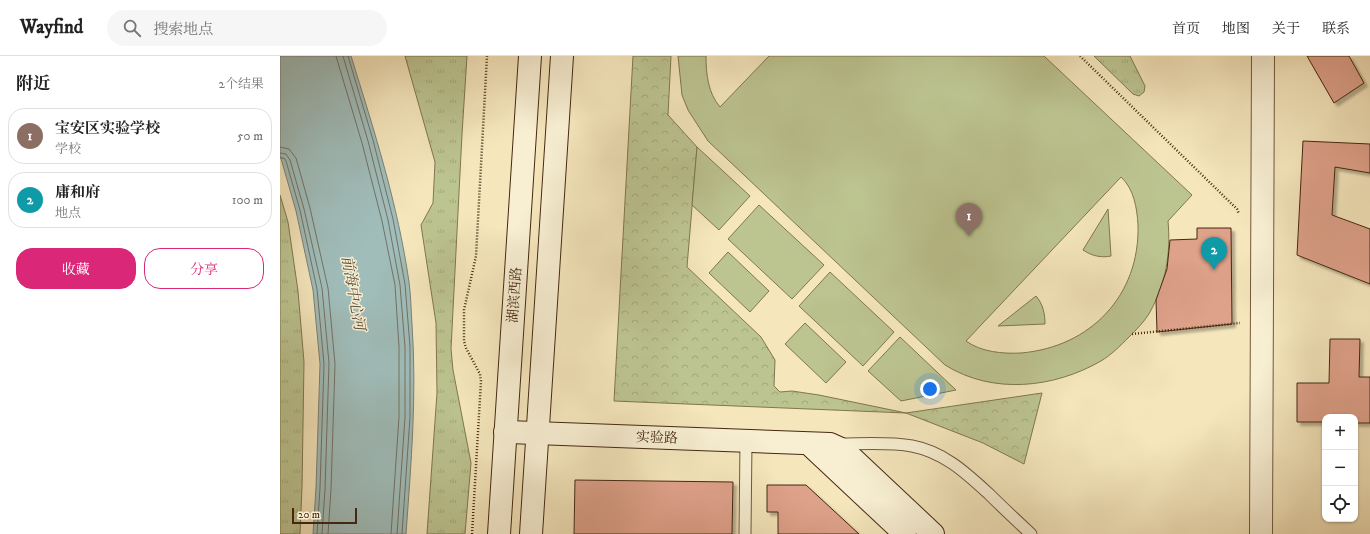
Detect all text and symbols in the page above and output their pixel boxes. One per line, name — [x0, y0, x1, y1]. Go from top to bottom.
search box — [107, 10, 387, 46]
text: Wayfind — [20, 16, 83, 39]
icon: search — [121, 17, 143, 39]
text: 搜索地点 — [153, 20, 213, 39]
text: 首页 — [1172, 20, 1200, 38]
text: 地图 — [1222, 20, 1250, 38]
text: 关于 — [1272, 20, 1300, 38]
text: 联系 — [1322, 20, 1350, 38]
text: 附近 — [16, 73, 50, 95]
text: 2个结果 — [219, 76, 264, 92]
text: 宝安区实验学校 — [55, 119, 160, 138]
text: 1 — [28, 128, 32, 144]
text: 50 m — [237, 128, 263, 144]
text: 学校 — [55, 141, 81, 157]
text: 庸和府 — [55, 183, 100, 202]
text: 2 — [27, 192, 33, 208]
text: 100 m — [232, 192, 263, 208]
pin: 1 — [956, 203, 982, 236]
text: 地点 — [55, 205, 81, 221]
pin: 2 — [1201, 237, 1227, 270]
button: 收藏 — [16, 248, 136, 289]
button: 分享 — [144, 248, 264, 289]
water label: 前海中心河 — [337, 254, 369, 335]
street label: 湖滨西路 — [504, 266, 526, 324]
your location — [920, 379, 940, 399]
map controls — [1322, 414, 1358, 522]
button: + — [1322, 414, 1358, 450]
street label: 实验路 — [636, 428, 678, 448]
button: − — [1322, 450, 1358, 486]
button: locate — [1322, 486, 1358, 522]
scale bar — [292, 506, 357, 525]
text: 20 m — [298, 508, 320, 522]

